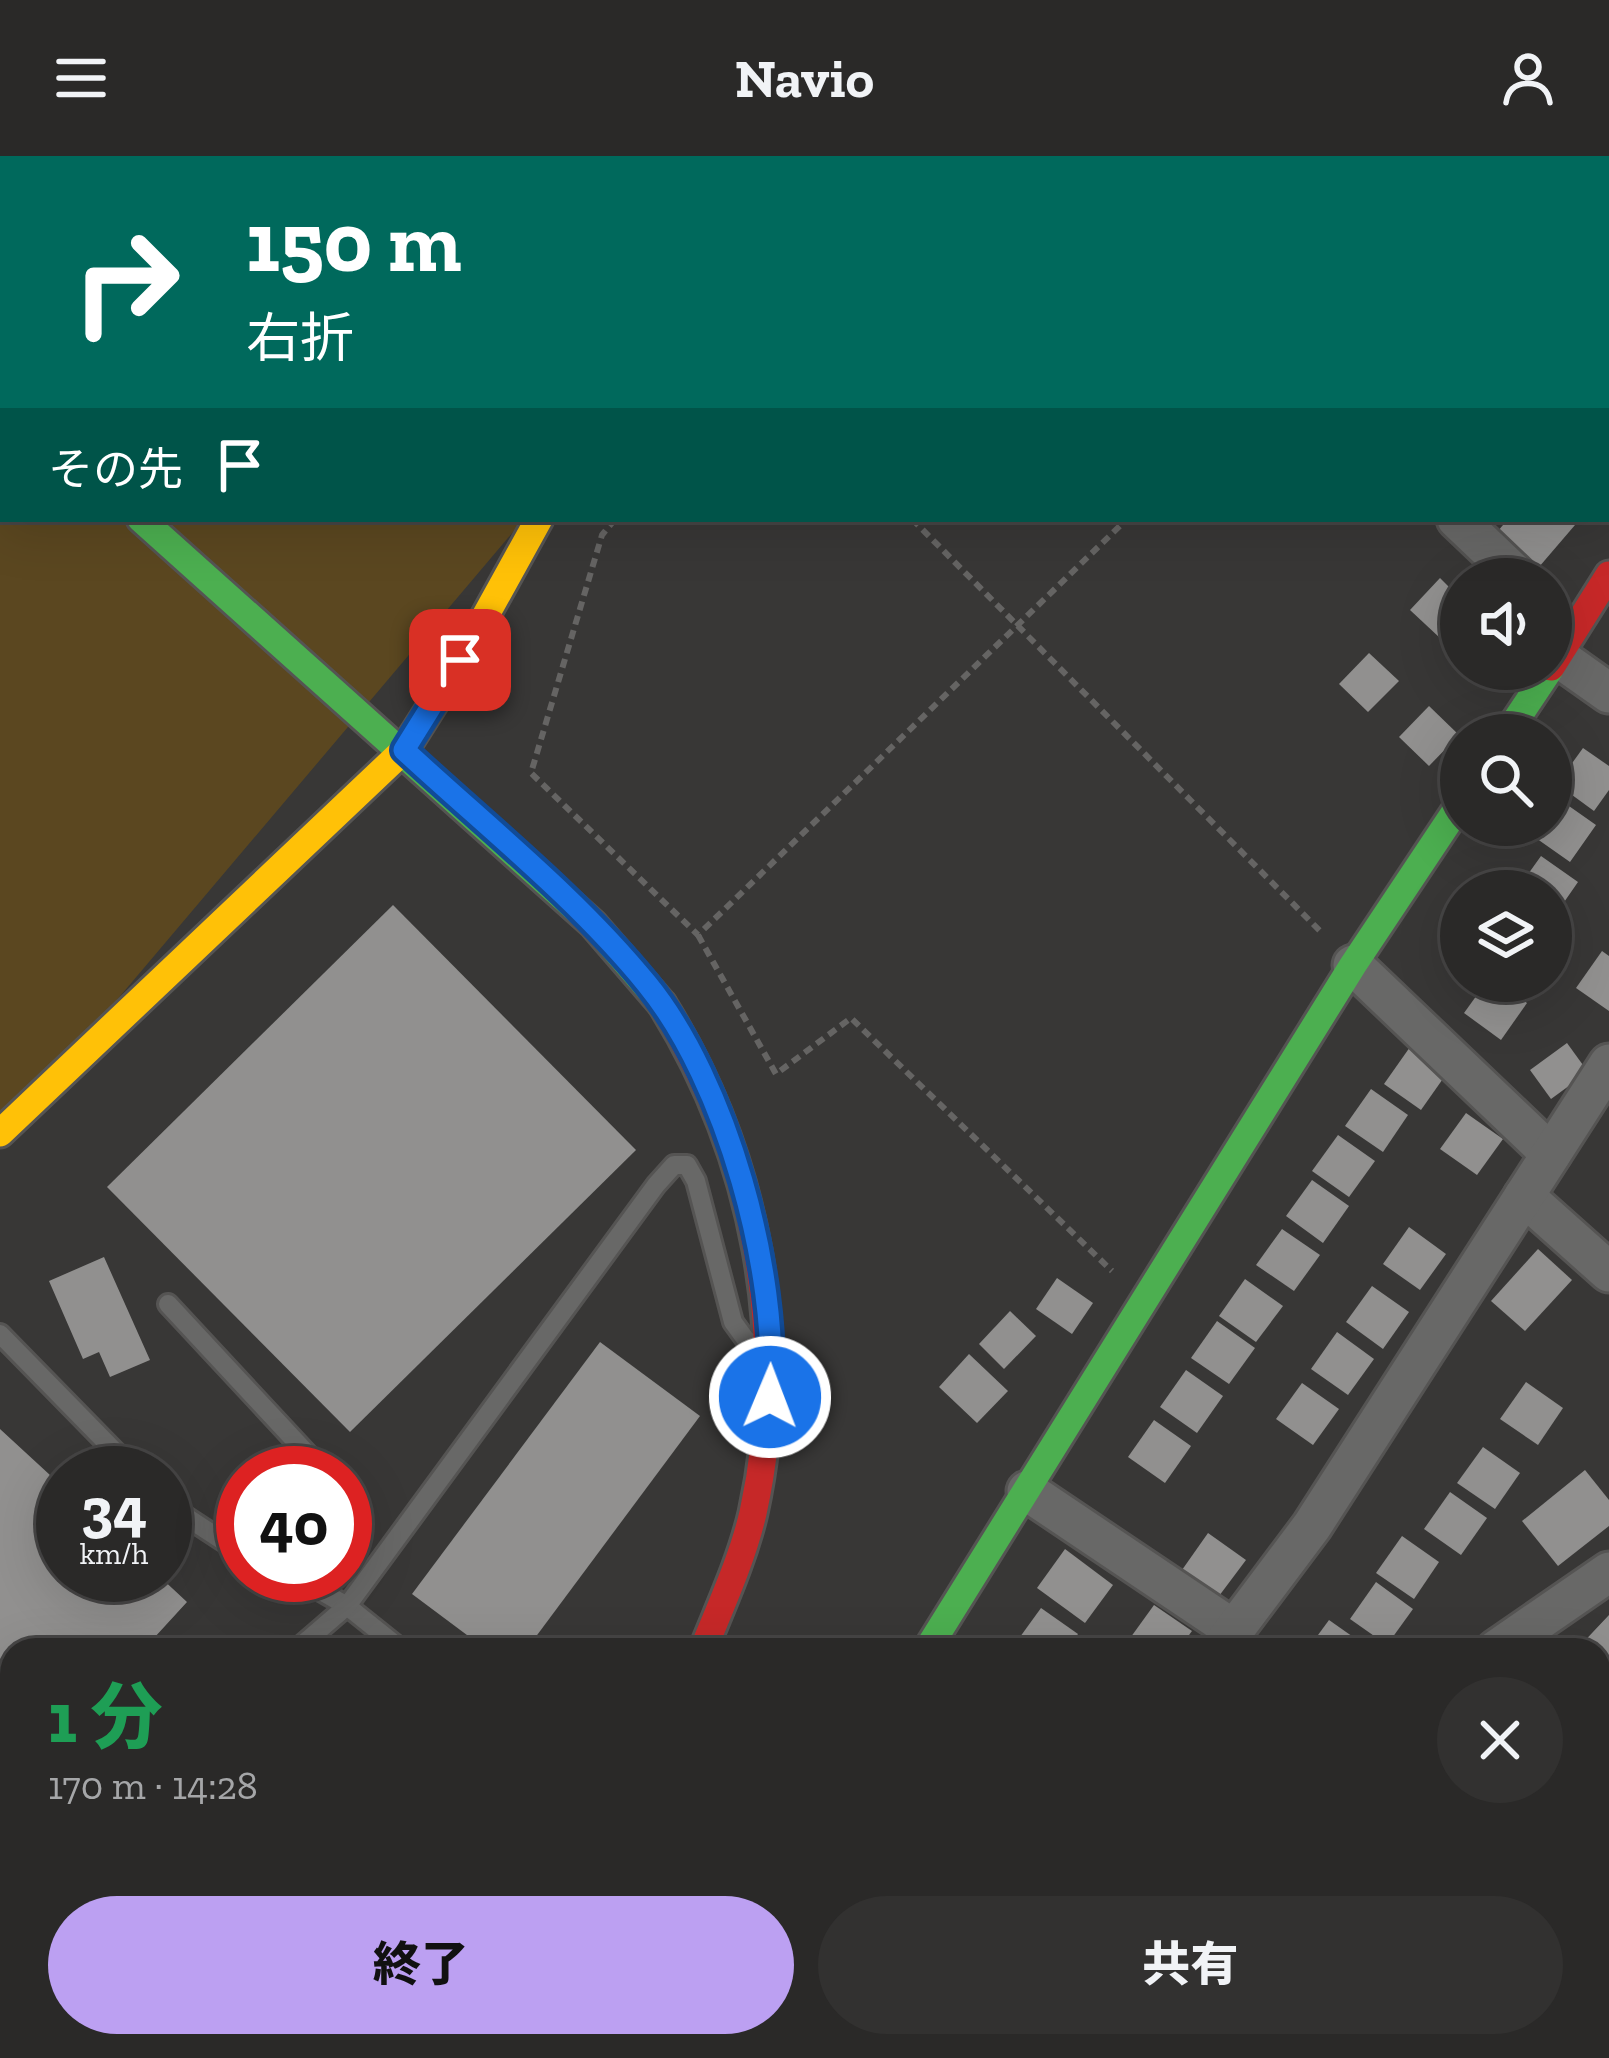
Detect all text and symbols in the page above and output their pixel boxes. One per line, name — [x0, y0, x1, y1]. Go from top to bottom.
icon: menu — [48, 45, 114, 111]
icon: person — [1495, 45, 1561, 111]
text: Navio — [735, 46, 874, 111]
text: 150 m — [246, 192, 461, 293]
icon: right — [48, 204, 204, 360]
text: 右折 — [246, 306, 354, 371]
icon: arrive — [207, 432, 273, 498]
text: その先 — [48, 443, 183, 497]
map controls — [1440, 558, 1572, 1002]
button: sound — [1440, 558, 1572, 690]
pin — [409, 609, 511, 711]
icon: arrive — [427, 627, 493, 693]
button: search — [1440, 714, 1572, 846]
button: layers — [1440, 870, 1572, 1002]
position arrow — [707, 1334, 833, 1460]
speed limit sign: 40 — [216, 1446, 372, 1602]
text: 34 — [81, 1473, 147, 1545]
text: km/h — [80, 1536, 148, 1572]
text: 1 分 — [48, 1674, 163, 1760]
button: close — [1437, 1677, 1563, 1803]
text: 170 m · 14:28 — [48, 1762, 258, 1809]
button: 終了 — [48, 1896, 794, 2034]
button: 共有 — [818, 1896, 1563, 2034]

